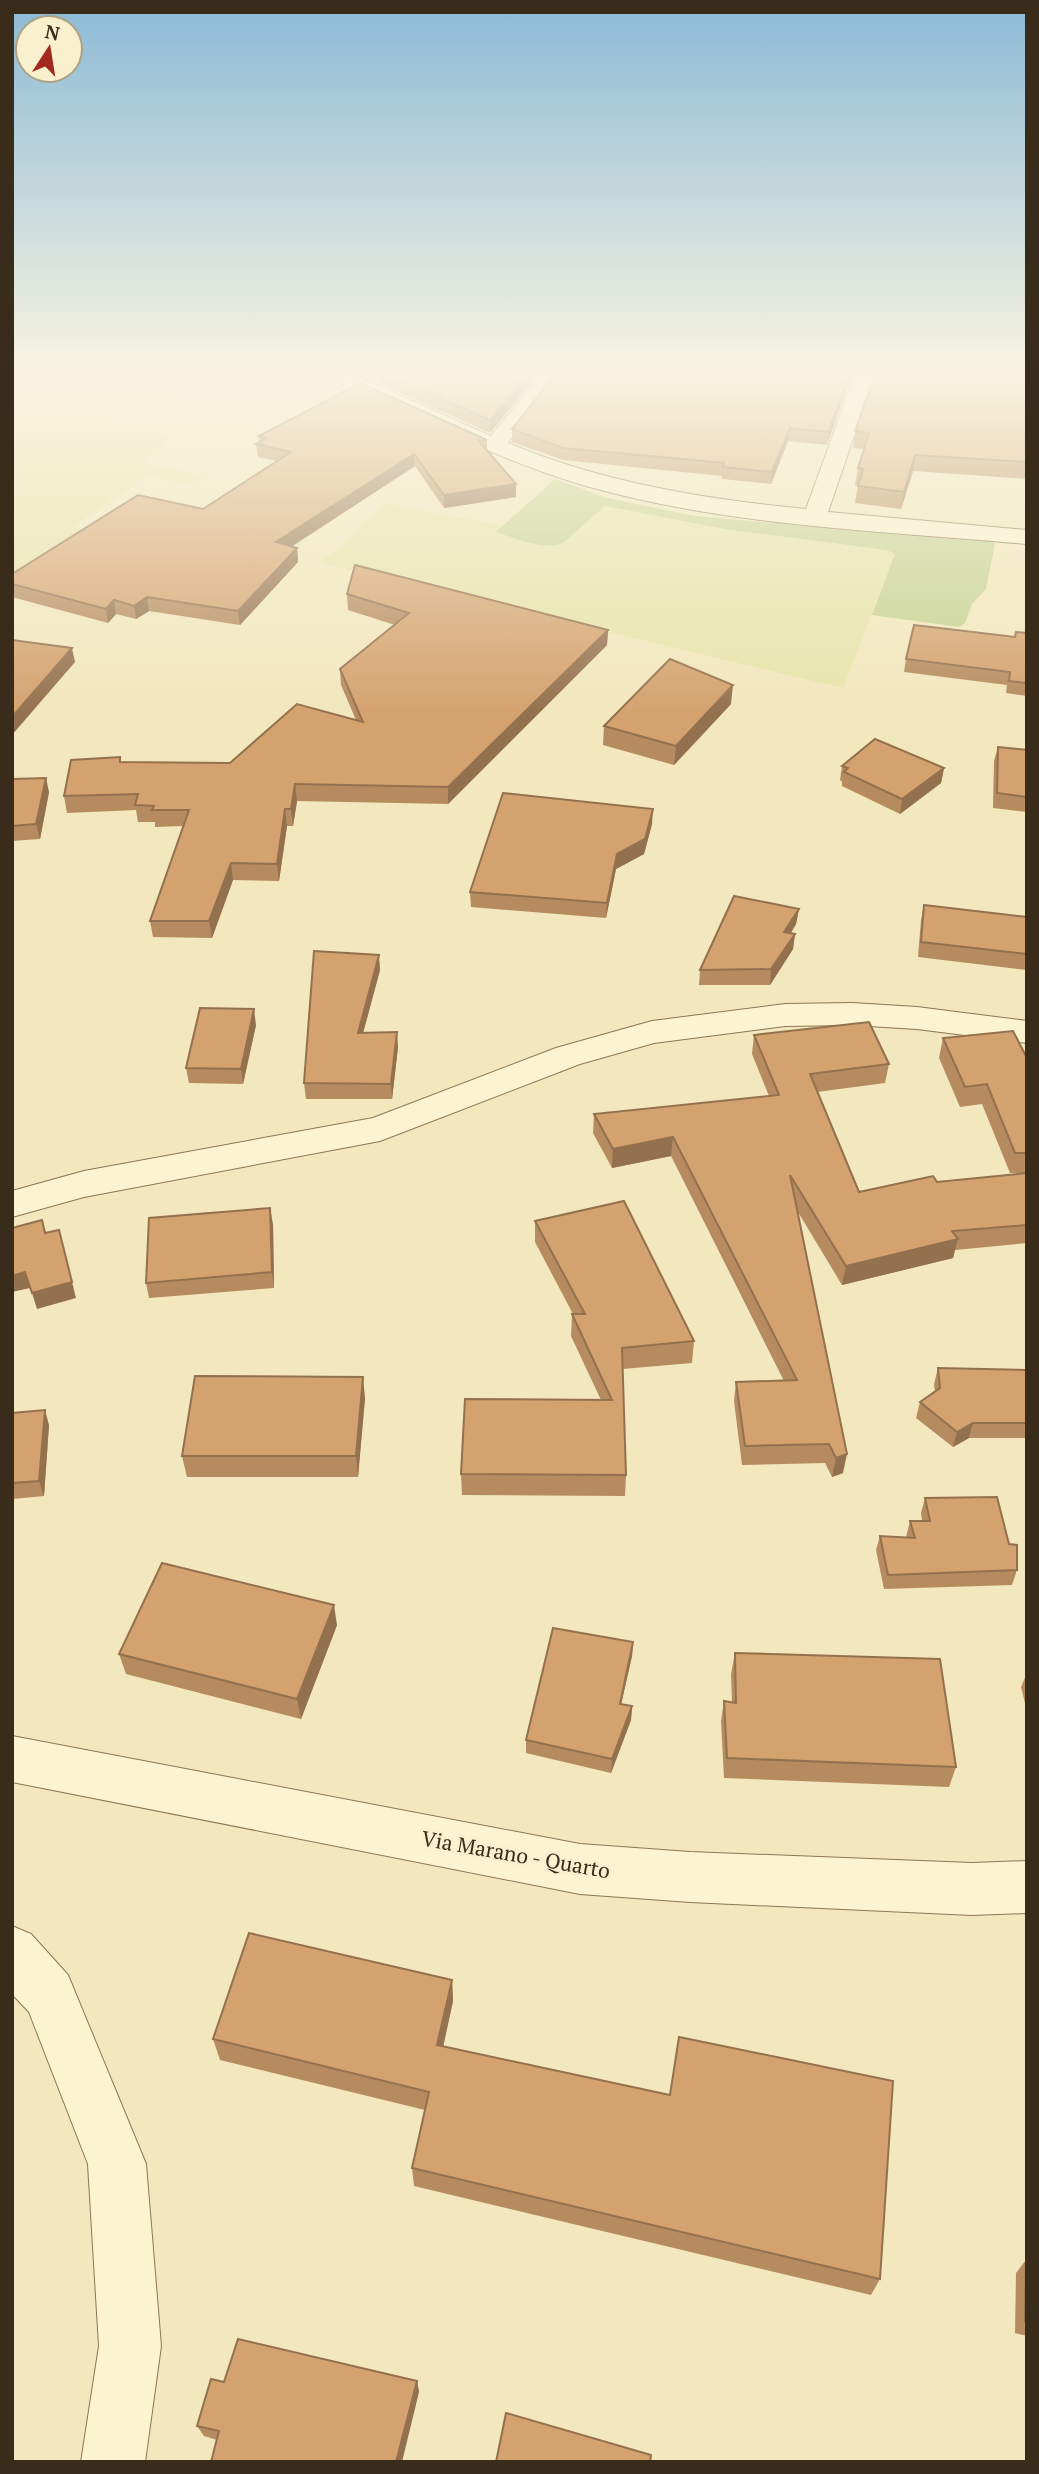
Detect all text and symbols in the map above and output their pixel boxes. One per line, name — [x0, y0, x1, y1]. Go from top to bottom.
north arrow — [14, 14, 84, 84]
text: N — [43, 18, 63, 46]
street label: Via Marano - Quarto — [419, 1824, 613, 1884]

